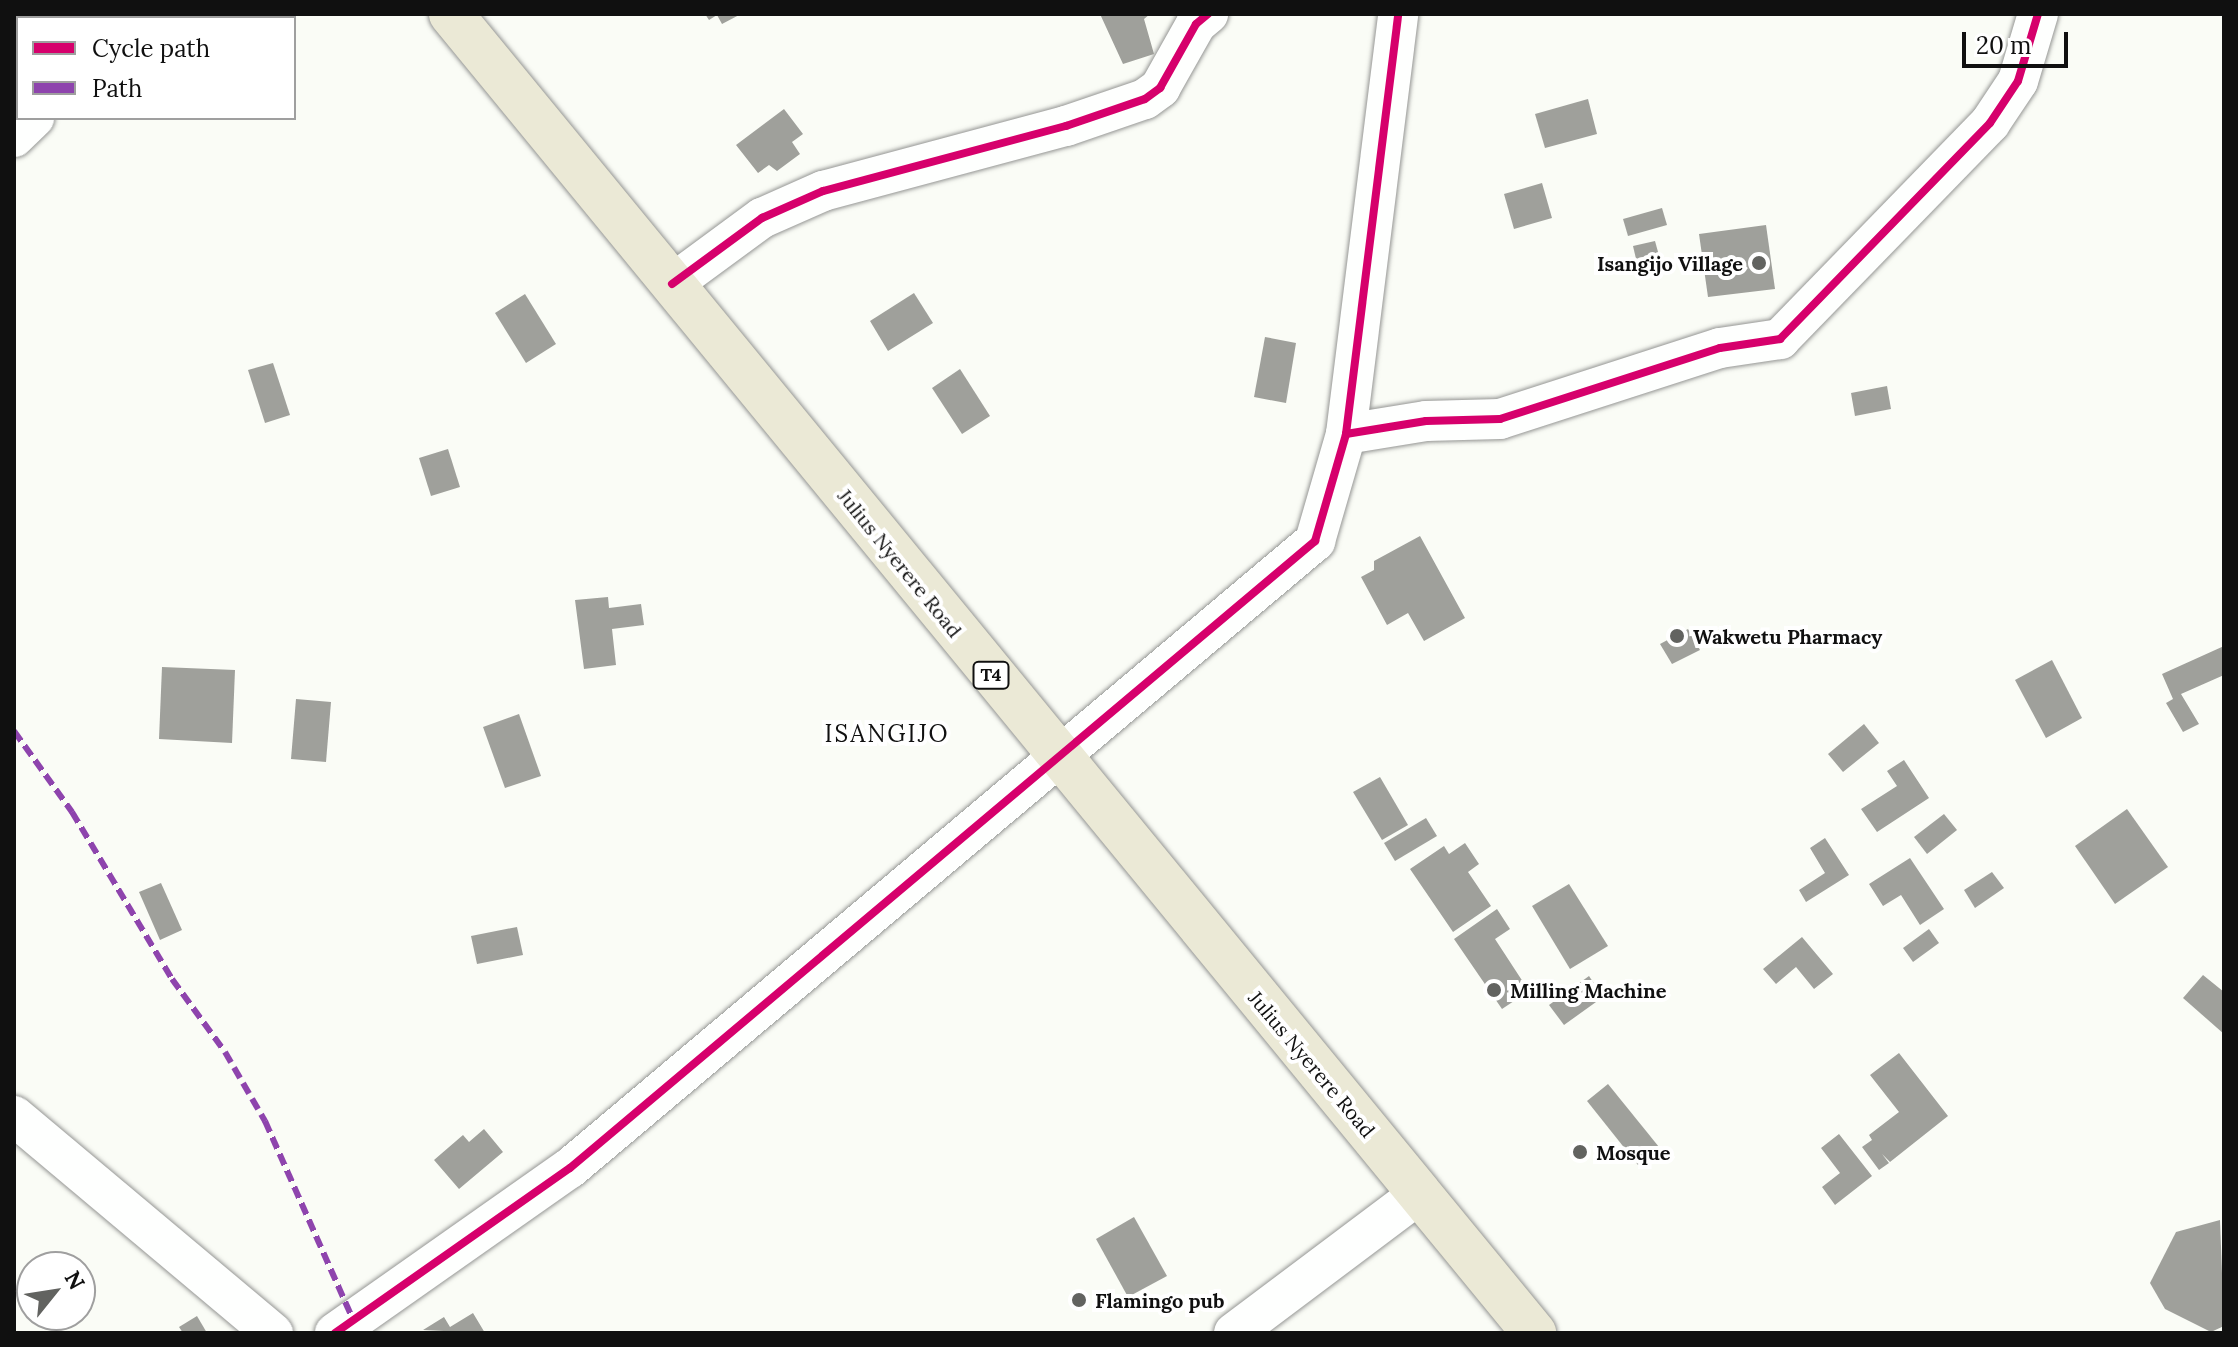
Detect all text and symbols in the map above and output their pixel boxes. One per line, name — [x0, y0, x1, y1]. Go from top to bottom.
legend — [16, 16, 296, 120]
scale bar — [1966, 16, 2072, 66]
text: 20 m — [1976, 30, 2032, 61]
text: Cycle path — [92, 33, 210, 64]
text: Path — [92, 73, 142, 104]
place label: Isangijo Village — [1597, 251, 1743, 275]
marker: Isangijo Village — [1750, 254, 1768, 272]
street label: Julius Nyerere Road — [833, 484, 967, 642]
place label: Wakwetu Pharmacy — [1693, 624, 1882, 648]
marker: Wakwetu Pharmacy — [1668, 627, 1686, 645]
road number: T4 — [971, 661, 1011, 689]
district label: ISANGIJO — [824, 720, 950, 748]
place label: Milling Machine — [1510, 978, 1667, 1002]
marker: Milling Machine — [1485, 981, 1503, 999]
street label: Julius Nyerere Road — [1244, 986, 1380, 1142]
place label: Mosque — [1596, 1140, 1671, 1164]
marker: Mosque — [1571, 1143, 1589, 1161]
north arrow — [16, 1251, 96, 1331]
text: N — [59, 1266, 91, 1294]
place label: Flamingo pub — [1095, 1288, 1224, 1312]
marker: Flamingo pub — [1070, 1291, 1088, 1309]

